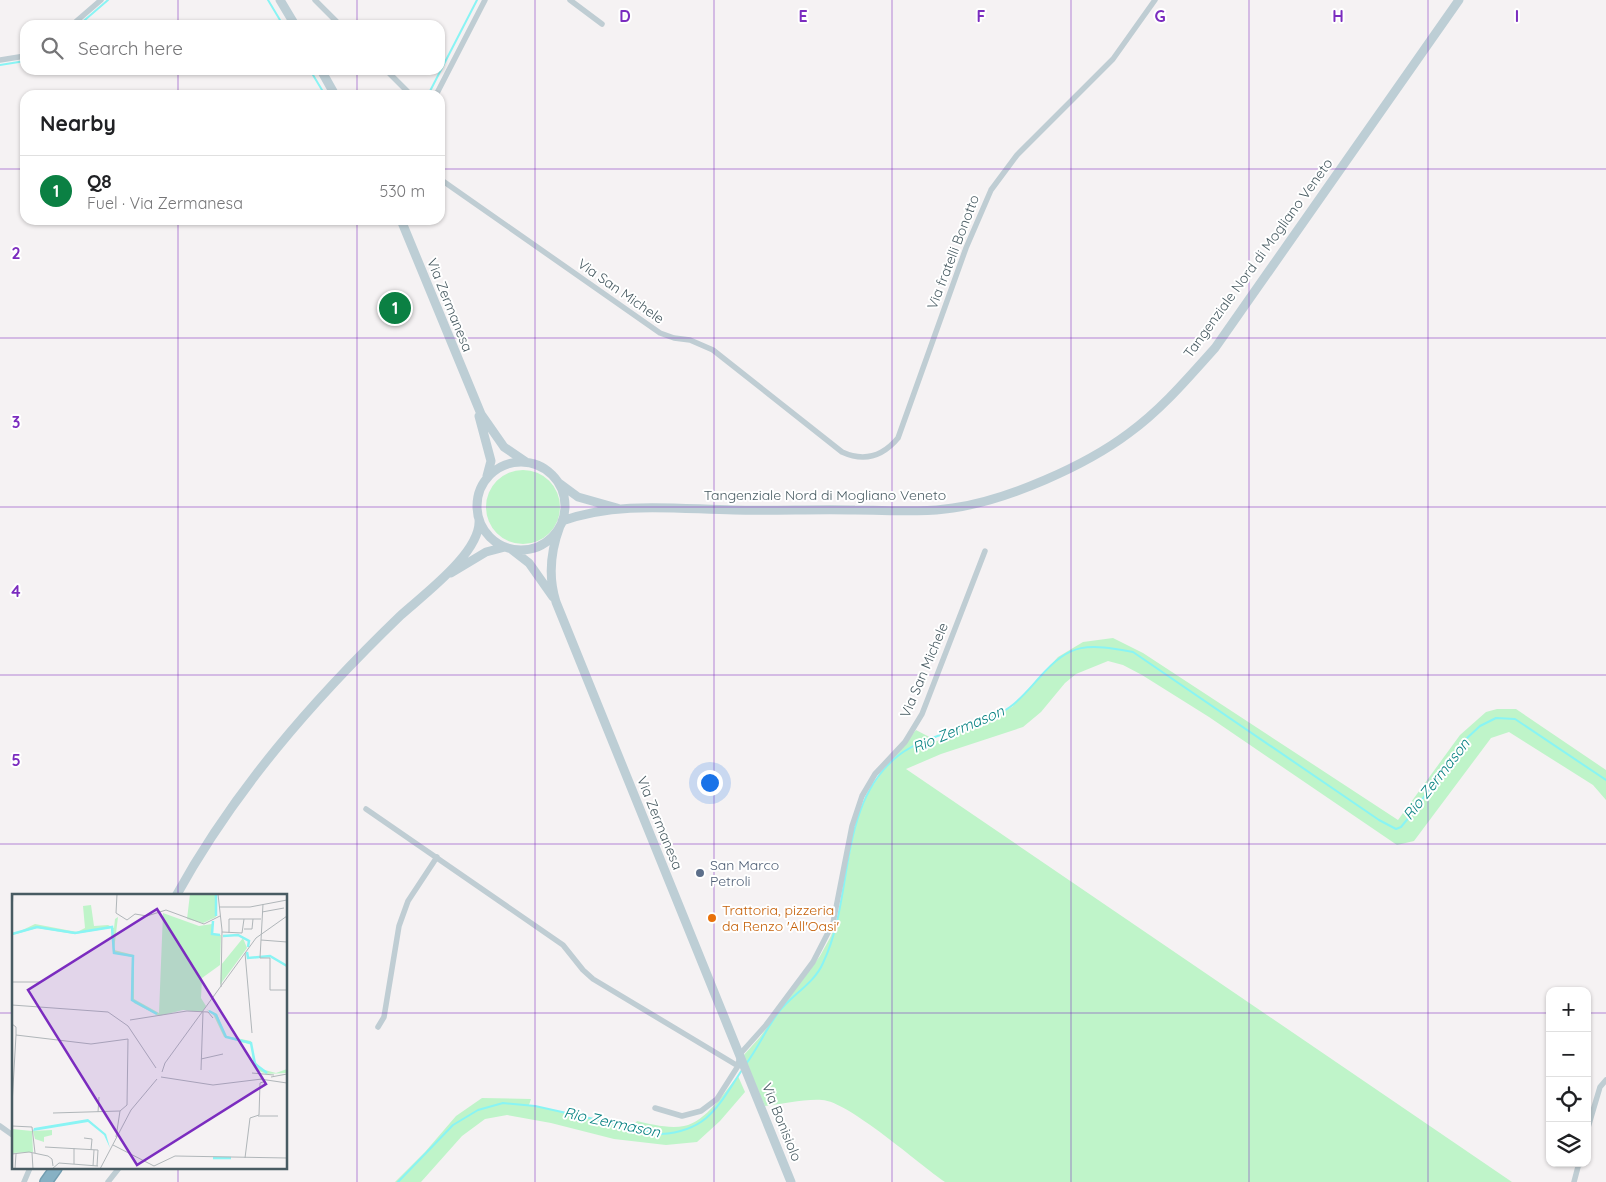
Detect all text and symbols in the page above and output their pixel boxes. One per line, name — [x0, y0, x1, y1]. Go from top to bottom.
text: D — [619, 6, 631, 26]
text: E — [798, 6, 808, 26]
text: F — [977, 6, 986, 26]
text: G — [1154, 6, 1166, 26]
text: H — [1332, 6, 1344, 26]
text: I — [1515, 6, 1519, 26]
search box — [20, 20, 445, 75]
icon: search — [38, 34, 66, 62]
text: Search here — [78, 36, 183, 60]
text: Nearby — [40, 110, 116, 136]
street label: Tangenziale Nord di Mogliano Veneto — [1180, 155, 1336, 361]
text: Q8 — [87, 169, 112, 193]
text: 1 — [53, 181, 59, 201]
text: 530 m — [379, 181, 425, 201]
street label: Via fratelli Bonotto — [923, 192, 983, 312]
text: Fuel · Via Zermanesa — [87, 193, 243, 213]
text: 2 — [11, 243, 21, 263]
street label: Via San Michele — [574, 255, 668, 328]
street label: Via Zermanesa — [423, 256, 477, 354]
pin: 1 — [379, 289, 411, 327]
text: 3 — [12, 412, 20, 432]
street label: Tangenziale Nord di Mogliano Veneto — [704, 486, 946, 504]
text: 4 — [11, 581, 21, 601]
street label: Via San Michele — [896, 620, 952, 720]
water label: Rio Zermason — [909, 701, 1007, 757]
water label: Rio Zermason — [1398, 734, 1474, 823]
text: 5 — [11, 750, 21, 770]
your location — [697, 770, 723, 796]
street label: Via Zermanesa — [633, 774, 687, 872]
place label: San Marco Petroli — [710, 856, 779, 890]
marker: San Marco Petroli — [694, 867, 706, 879]
inset map — [12, 894, 288, 1170]
place label: Trattoria, pizzeria da Renzo 'All'Oasi' — [722, 901, 840, 935]
marker: Trattoria, pizzeria da Renzo 'All'Oasi' — [706, 912, 718, 924]
map controls — [1546, 987, 1591, 1167]
button: + — [1546, 987, 1591, 1032]
button: − — [1546, 1032, 1591, 1077]
button: locate — [1546, 1077, 1591, 1122]
street label: Via Bonisiolo — [758, 1080, 806, 1164]
water label: Rio Zermason — [562, 1103, 662, 1142]
button: layers — [1546, 1122, 1591, 1167]

